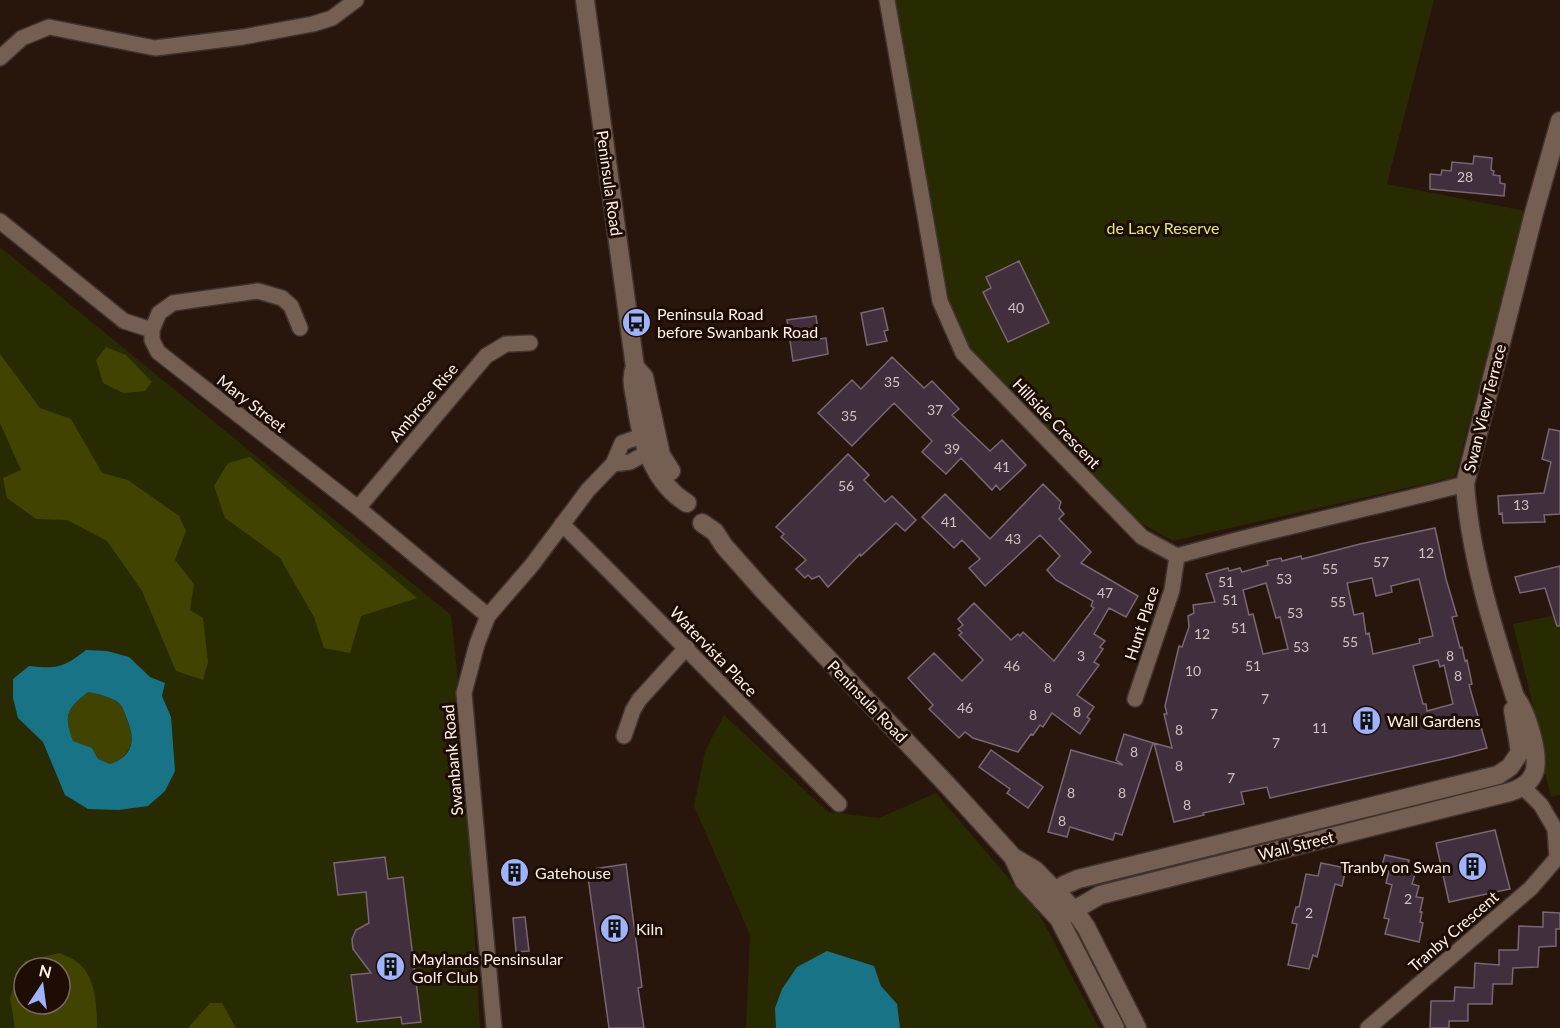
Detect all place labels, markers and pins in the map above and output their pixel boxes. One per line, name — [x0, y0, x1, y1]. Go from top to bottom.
place label: Peninsula Road before Swanbank Road — [657, 304, 818, 341]
bus stop icon: Peninsula Road before Swanbank Road — [620, 306, 652, 338]
building icon: Wall Gardens — [1350, 704, 1382, 736]
place label: Wall Gardens — [1387, 711, 1481, 730]
building icon: Tranby on Swan — [1456, 850, 1488, 882]
building icon: Gatehouse — [498, 856, 530, 888]
place label: Tranby on Swan — [1340, 857, 1451, 876]
place label: Gatehouse — [535, 863, 611, 882]
building icon: Kiln — [599, 912, 631, 944]
place label: Kiln — [636, 919, 663, 938]
place label: Maylands Pensinsular Golf Club — [412, 949, 563, 986]
building icon: Maylands Pensinsular Golf Club — [375, 951, 407, 983]

